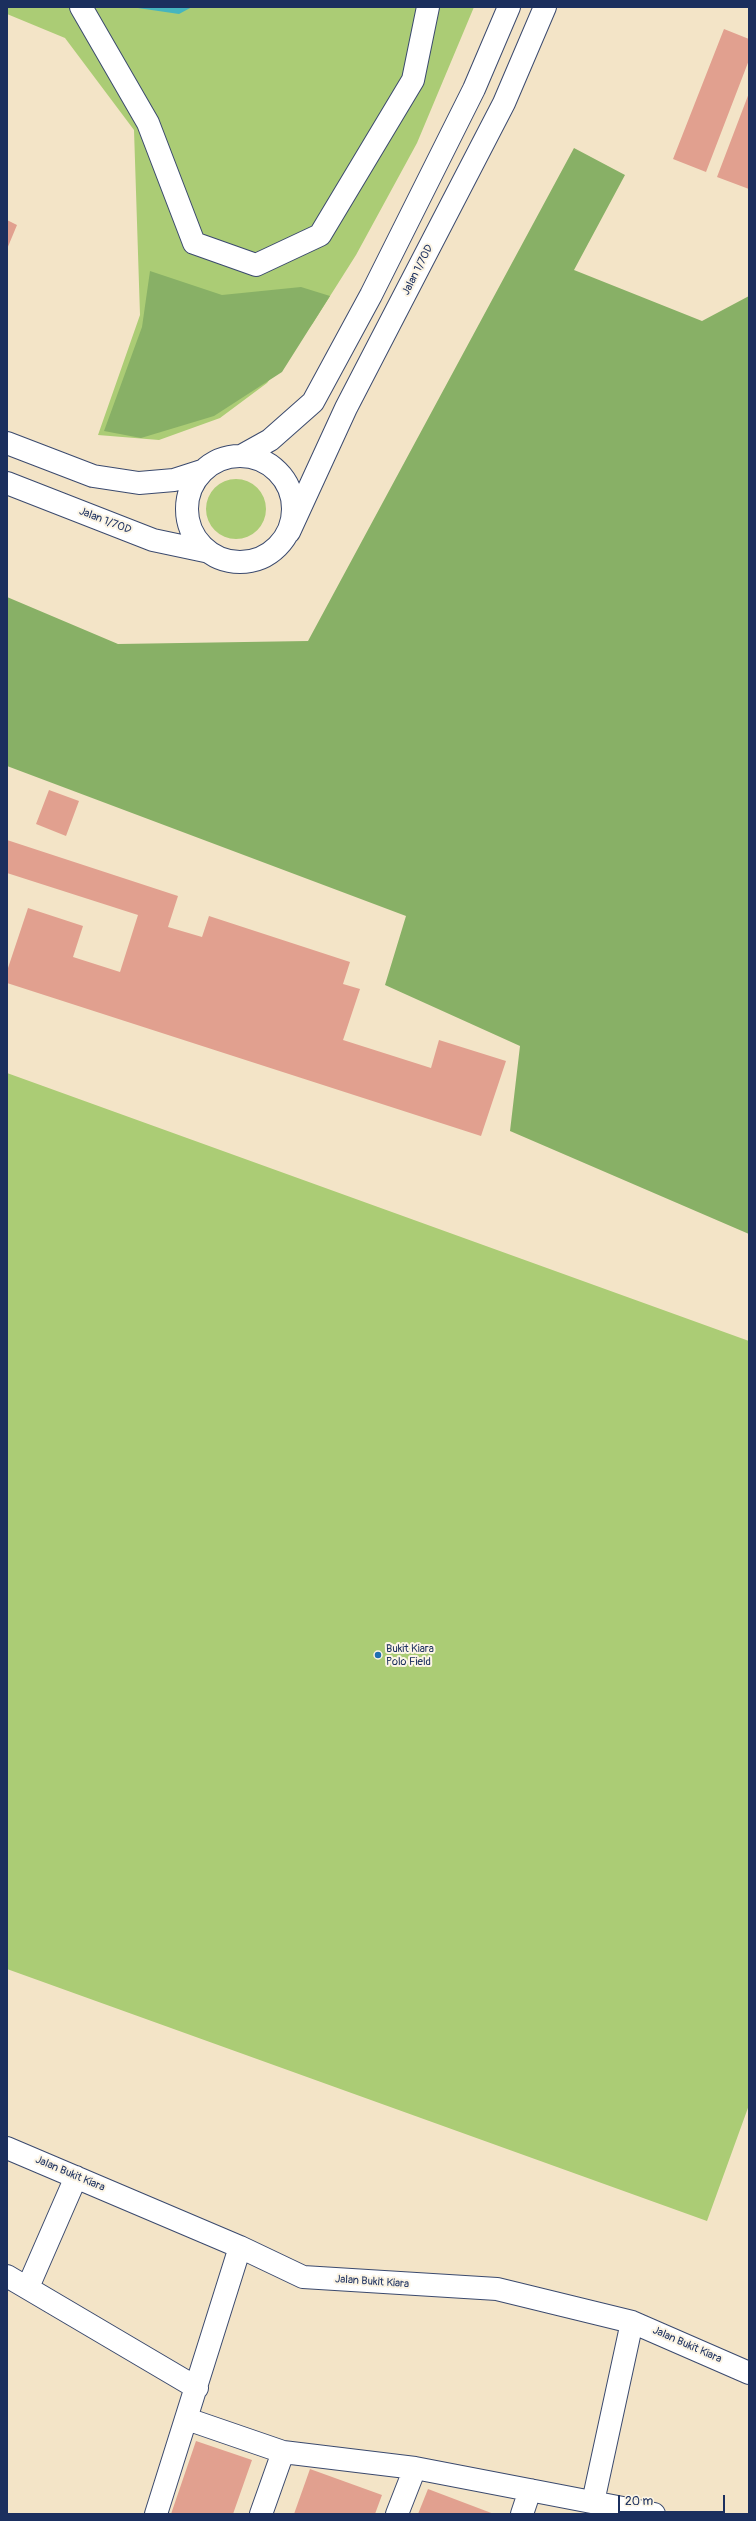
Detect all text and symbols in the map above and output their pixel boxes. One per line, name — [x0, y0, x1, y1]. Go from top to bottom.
street label: Jalan 1/70D — [400, 243, 436, 297]
street label: Jalan 1/70D — [77, 505, 133, 537]
place label: Bukit Kiara Polo Field — [386, 1642, 434, 1668]
marker: Bukit Kiara Polo Field — [373, 1650, 383, 1660]
street label: Jalan Bukit Kiara — [33, 2153, 107, 2195]
street label: Jalan Bukit Kiara — [334, 2273, 410, 2291]
street label: Jalan Bukit Kiara — [650, 2324, 724, 2366]
scale bar — [620, 2487, 727, 2513]
text: 20 m — [625, 2494, 653, 2509]

